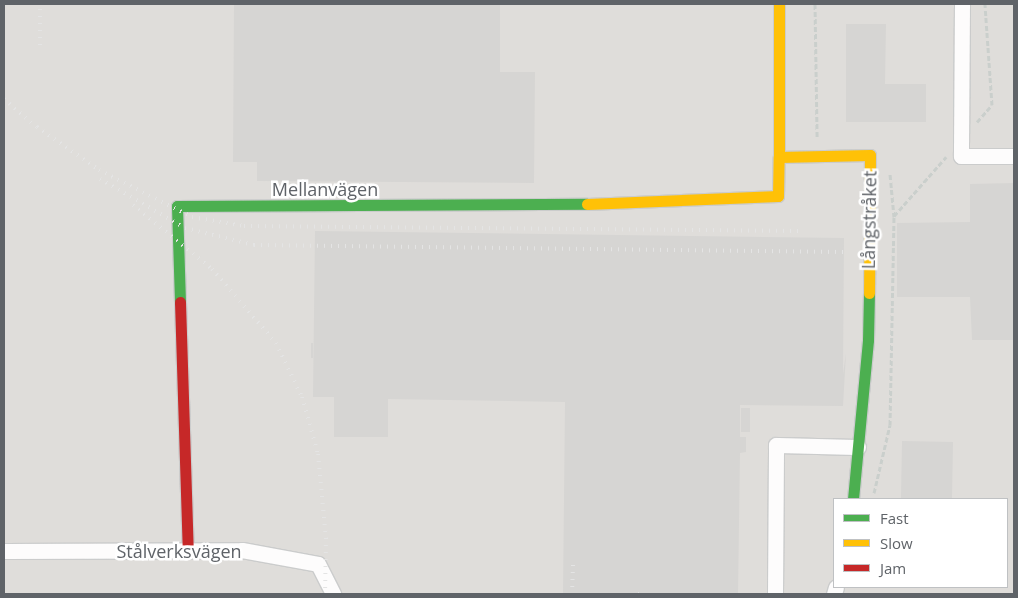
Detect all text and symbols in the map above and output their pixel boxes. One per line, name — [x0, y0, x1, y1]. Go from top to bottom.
street label: Långstråket — [857, 171, 881, 269]
street label: Mellanvägen — [272, 178, 378, 200]
legend — [833, 498, 1008, 588]
text: Fast — [880, 508, 909, 528]
text: Slow — [880, 533, 913, 553]
street label: Stålverksvägen — [116, 540, 242, 562]
text: Jam — [880, 558, 906, 578]

